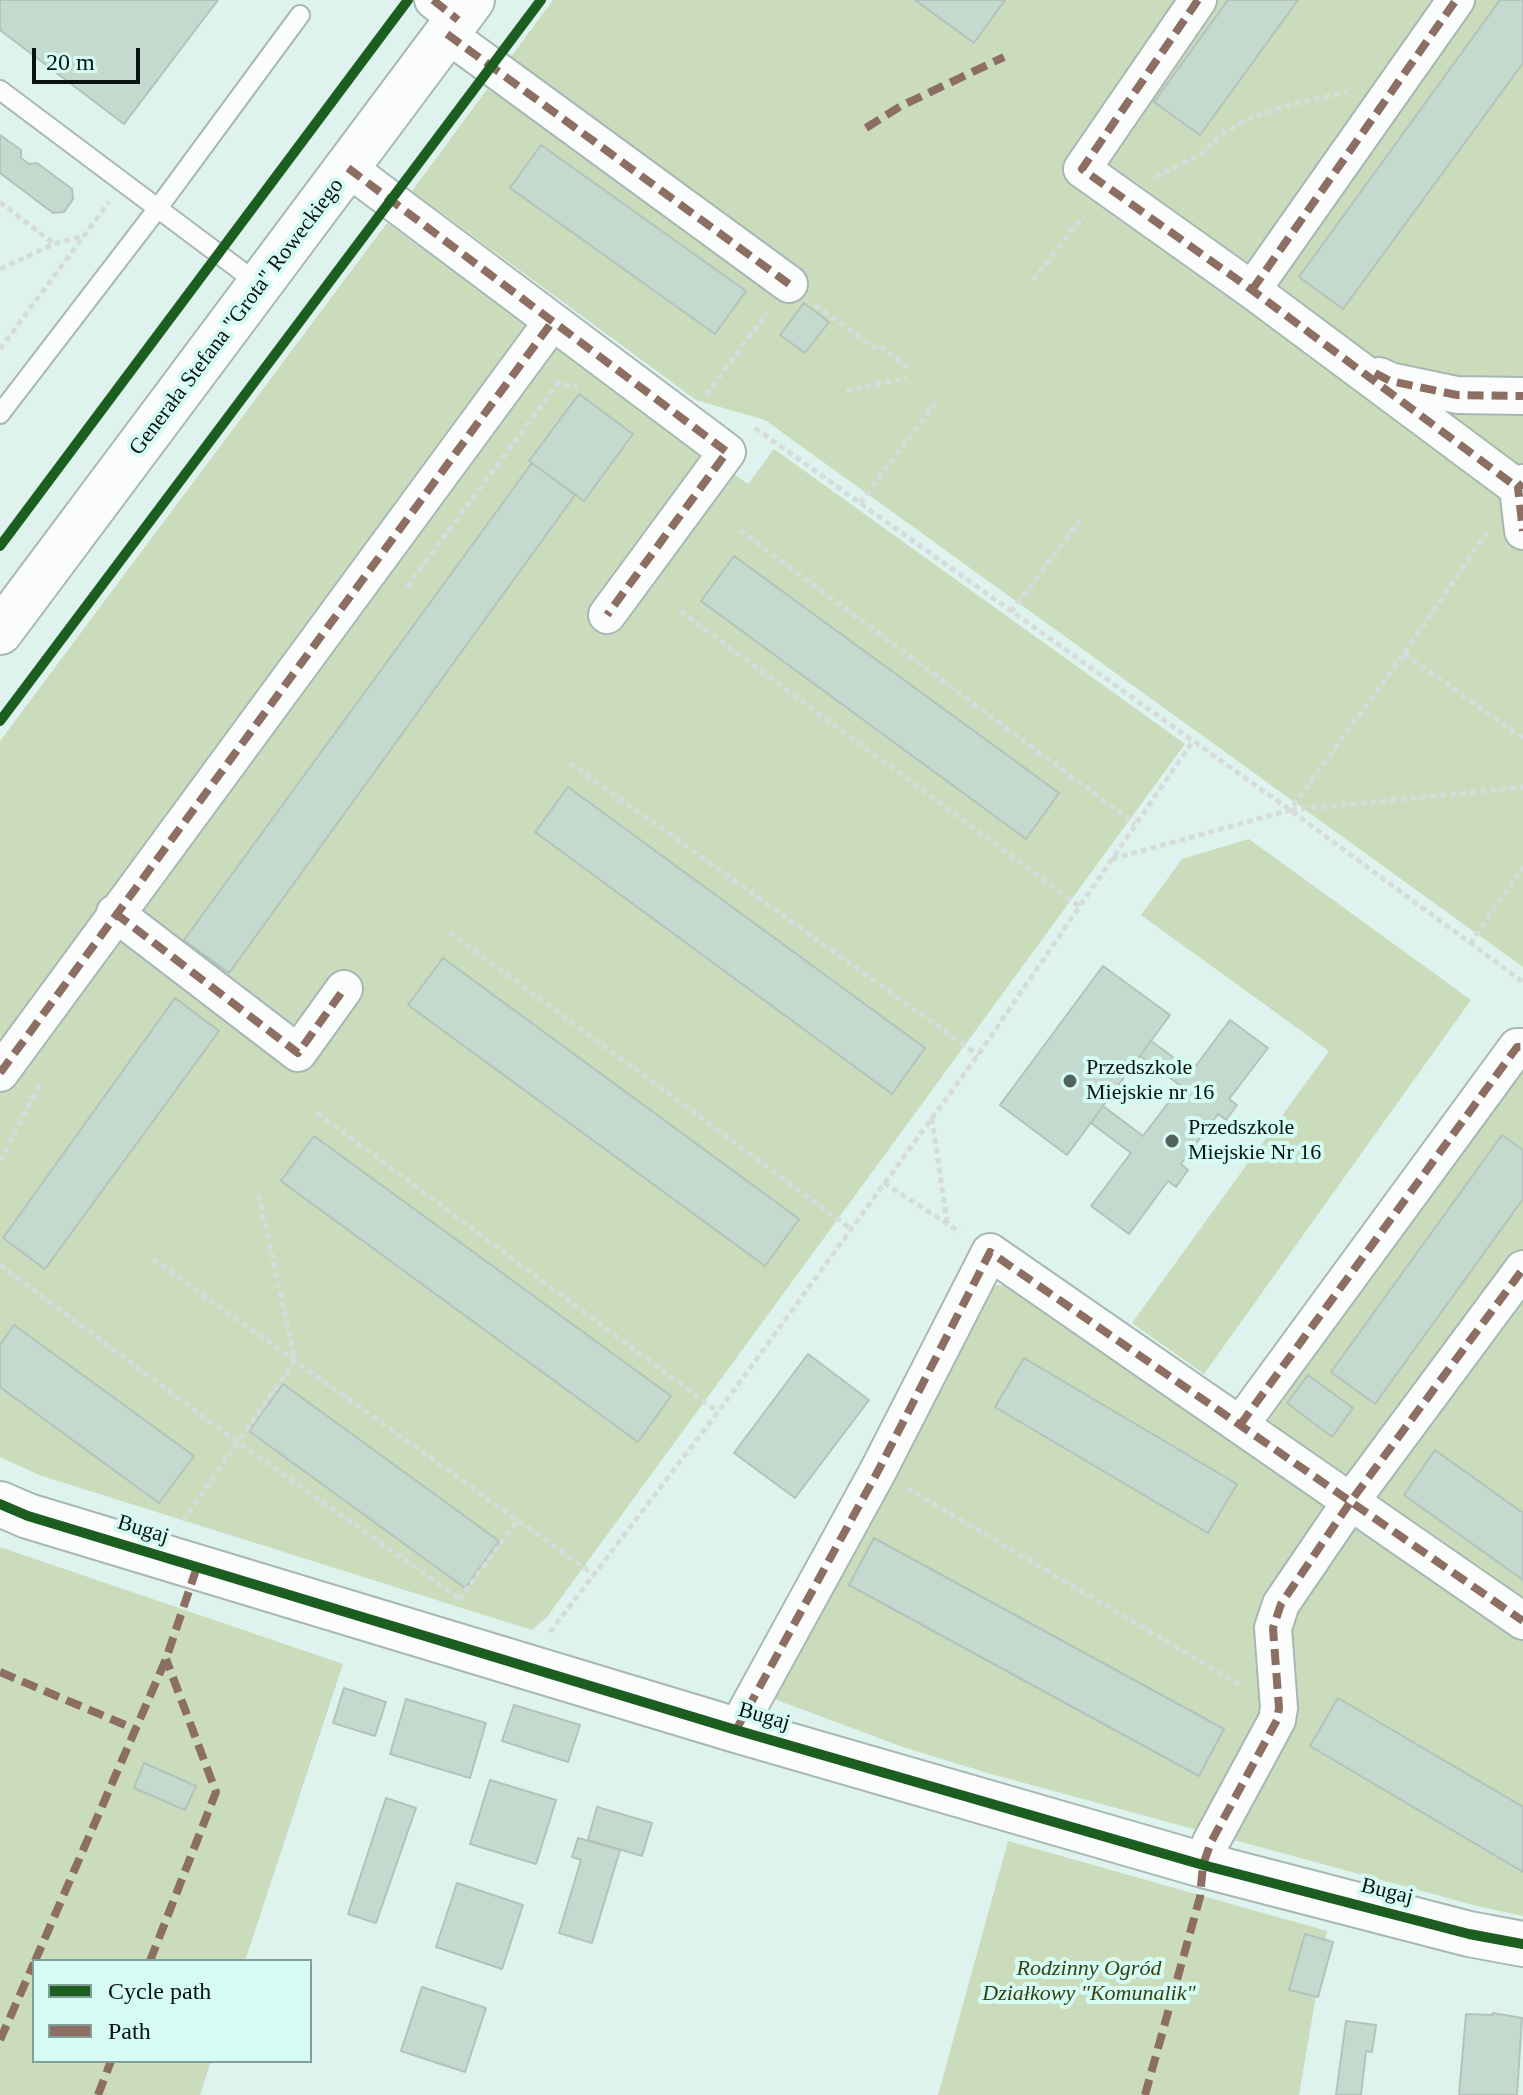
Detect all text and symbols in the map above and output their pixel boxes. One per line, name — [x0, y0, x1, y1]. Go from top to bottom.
scale bar — [36, 32, 144, 82]
text: 20 m — [46, 49, 95, 75]
street label: Generała Stefana "Grota" Roweckiego — [124, 173, 350, 461]
place label: Przedszkole Miejskie nr 16 — [1086, 1055, 1214, 1106]
marker: Przedszkole Miejskie nr 16 — [1061, 1072, 1079, 1090]
place label: Przedszkole Miejskie Nr 16 — [1188, 1115, 1321, 1166]
marker: Przedszkole Miejskie Nr 16 — [1163, 1132, 1181, 1150]
street label: Bugaj — [114, 1510, 172, 1550]
street label: Bugaj — [735, 1697, 793, 1737]
street label: Bugaj — [1358, 1873, 1416, 1911]
park label: Rodzinny Ogród Działkowy "Komunalik" — [982, 1956, 1196, 2008]
legend — [32, 1959, 312, 2063]
text: Cycle path — [108, 1978, 211, 2004]
text: Path — [108, 2018, 151, 2044]

